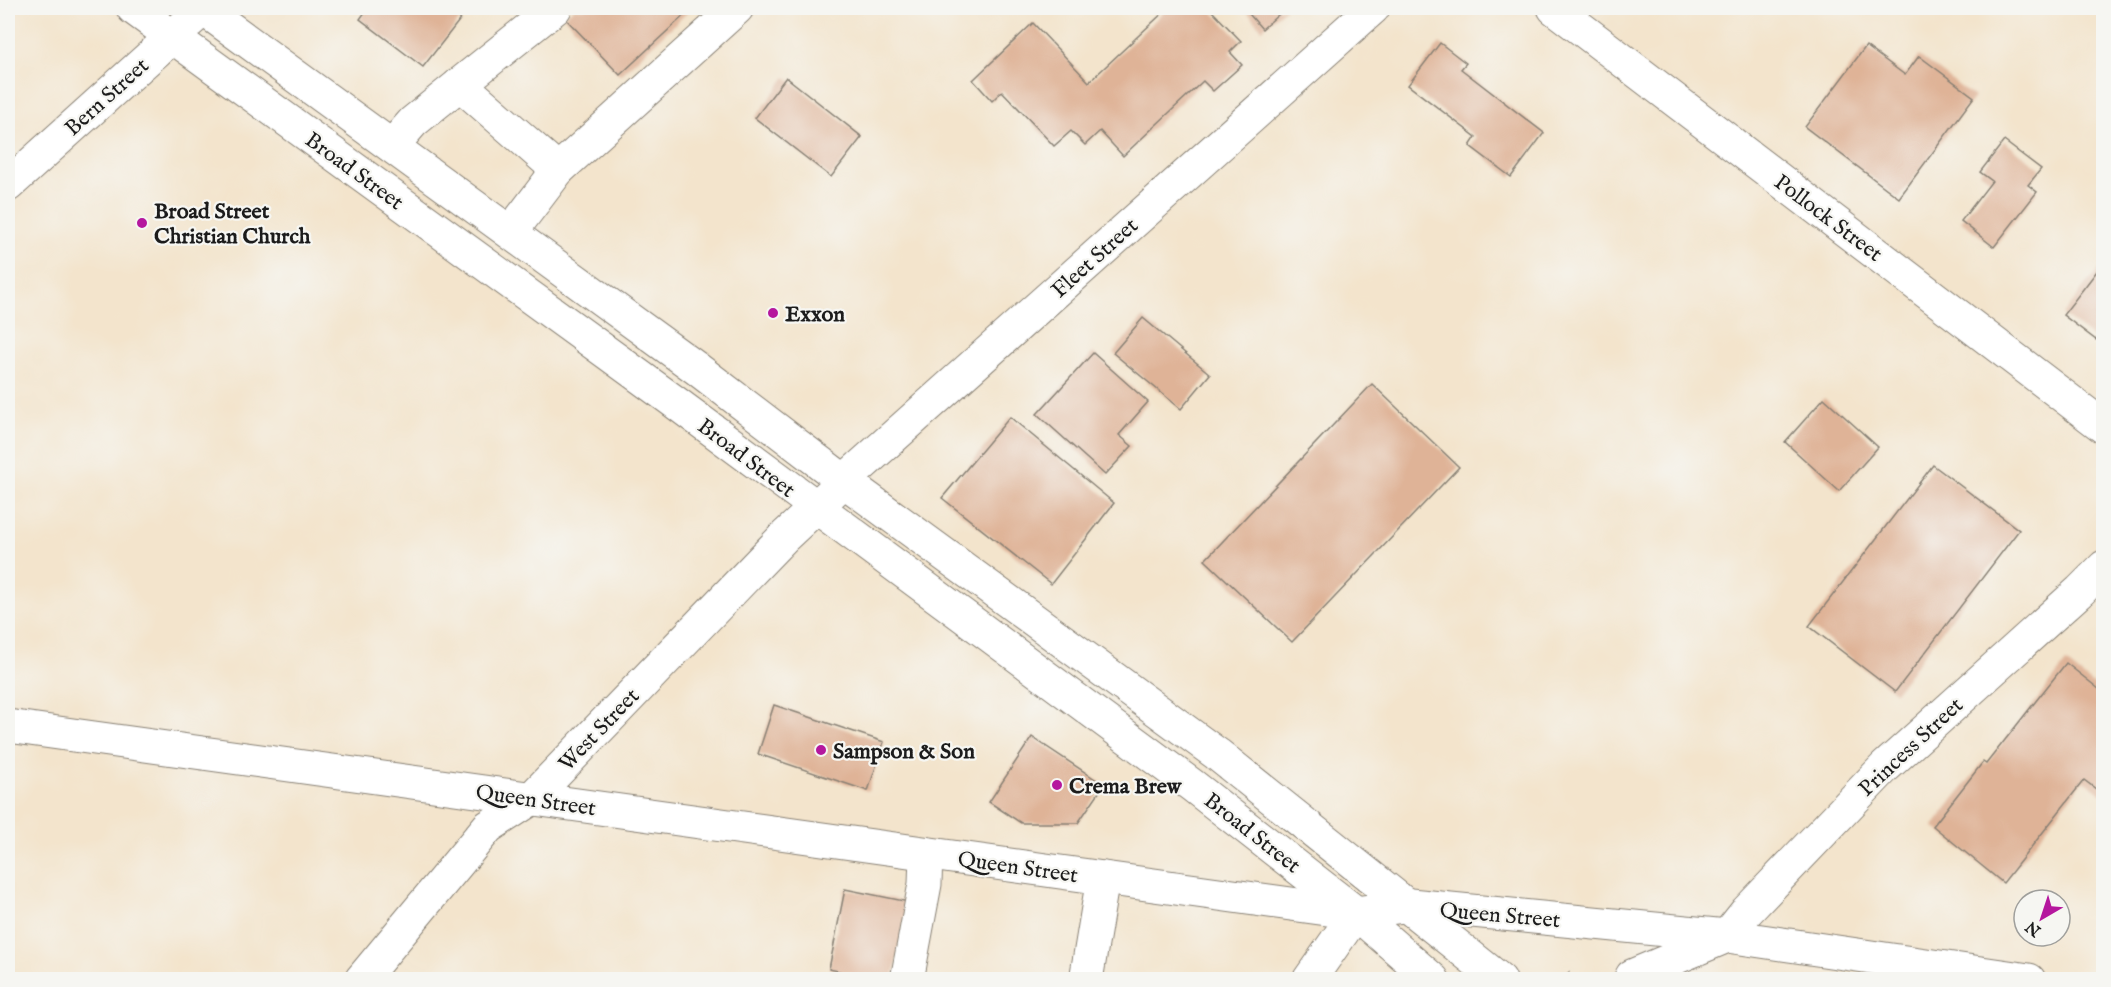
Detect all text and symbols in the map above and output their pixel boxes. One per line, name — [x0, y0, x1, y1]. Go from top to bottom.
street label: Bern Street — [59, 52, 156, 143]
street label: Broad Street — [299, 126, 409, 217]
street label: Pollock Street — [1768, 169, 1888, 269]
place label: Broad Street Christian Church — [154, 198, 311, 251]
street label: Fleet Street — [1046, 212, 1145, 305]
marker: Broad Street Christian Church — [135, 216, 149, 230]
place label: Exxon — [785, 301, 845, 329]
marker: Exxon — [766, 306, 780, 320]
street label: Broad Street — [691, 413, 801, 505]
street label: West Street — [553, 683, 646, 778]
street label: Princess Street — [1853, 692, 1970, 803]
place label: Sampson & Son — [833, 738, 975, 766]
marker: Sampson & Son — [814, 743, 828, 757]
place label: Crema Brew — [1069, 773, 1183, 801]
marker: Crema Brew — [1050, 778, 1064, 792]
street label: Queen Street — [474, 779, 598, 823]
street label: Broad Street — [1198, 787, 1306, 880]
street label: Queen Street — [956, 846, 1080, 890]
north arrow — [2012, 888, 2072, 948]
street label: Queen Street — [1438, 897, 1562, 935]
text: N — [2022, 916, 2046, 941]

